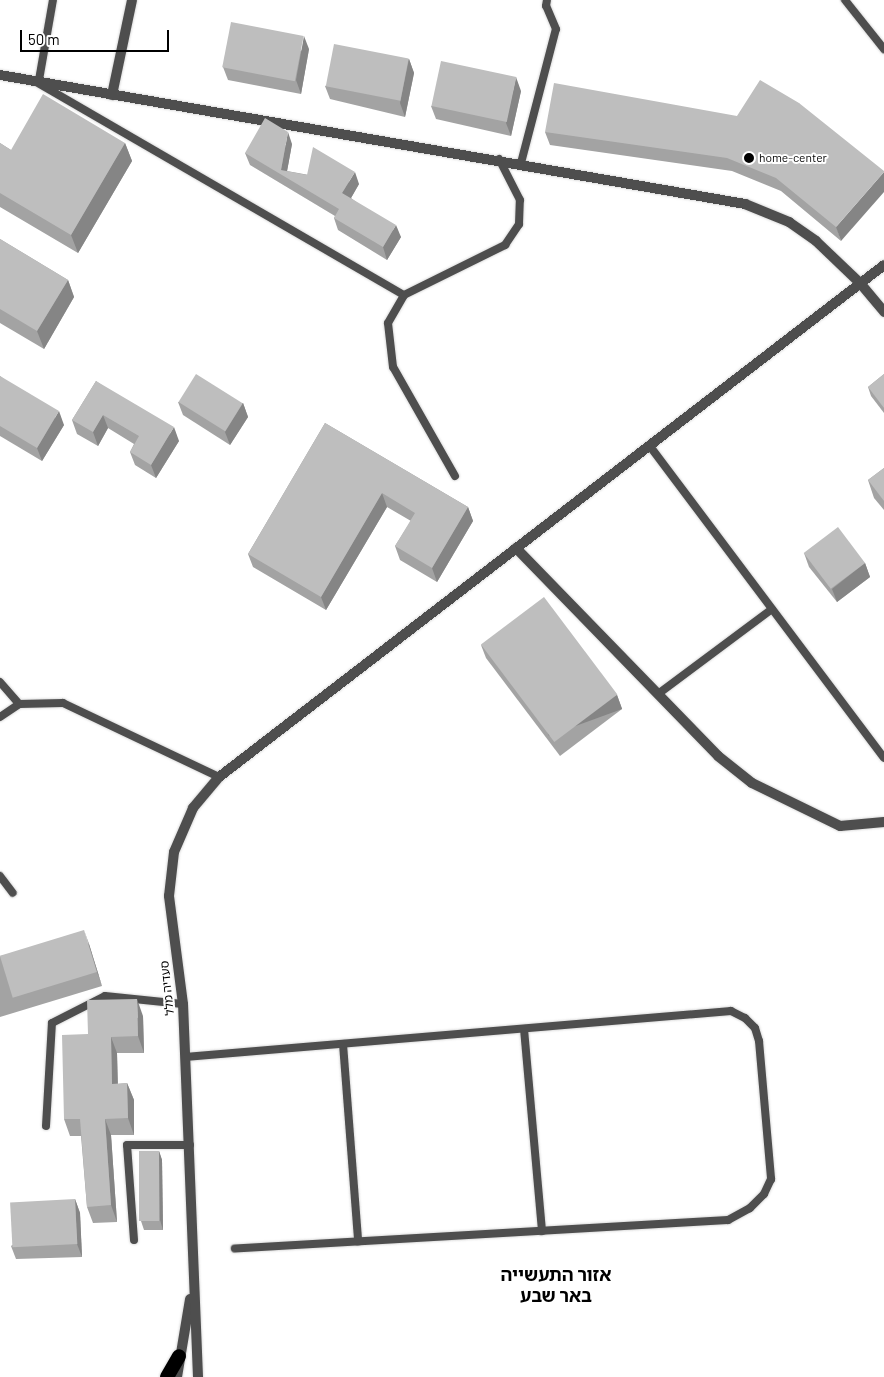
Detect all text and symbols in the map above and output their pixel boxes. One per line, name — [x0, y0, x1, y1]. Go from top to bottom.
scale bar — [22, 20, 171, 52]
text: 50 m — [28, 30, 60, 48]
place label: home-center — [759, 151, 827, 165]
marker: home-center — [743, 152, 755, 164]
street label: סעדיה מלל — [157, 960, 177, 1016]
district label: אזור התעשייה באר שבע — [501, 1264, 611, 1306]

